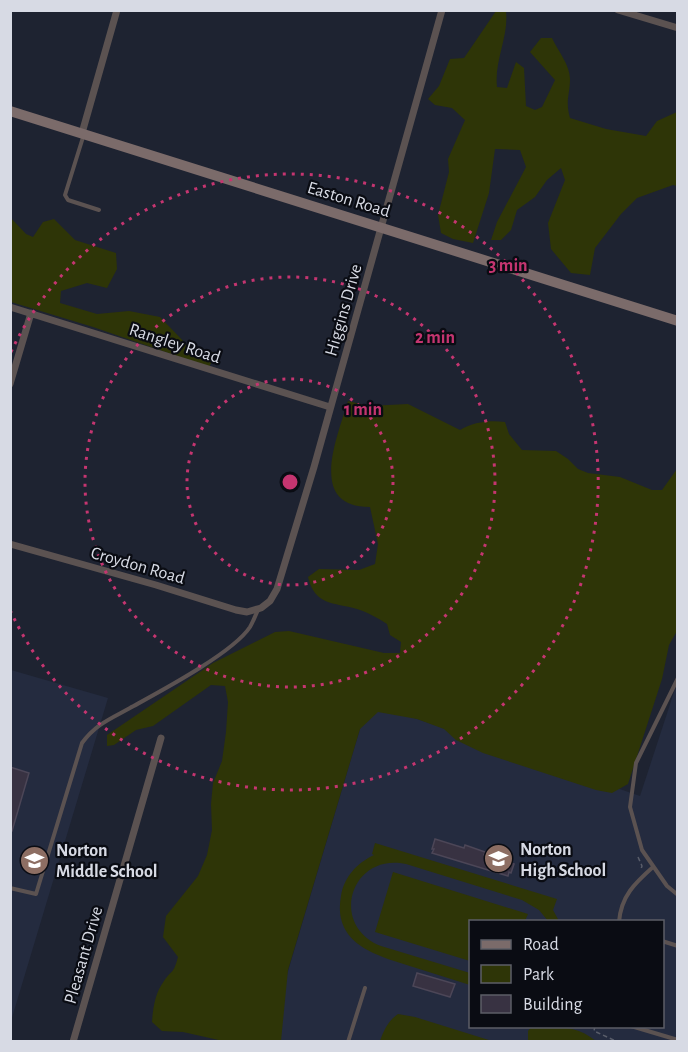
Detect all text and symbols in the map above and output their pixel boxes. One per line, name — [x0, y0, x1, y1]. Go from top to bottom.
street label: Easton Road — [305, 179, 392, 221]
text: 3 min — [488, 257, 528, 275]
street label: Higgins Drive — [322, 262, 366, 358]
street label: Rangley Road — [127, 321, 223, 367]
text: 2 min — [415, 329, 455, 347]
text: 1 min — [344, 401, 382, 419]
centre of rings — [280, 472, 300, 492]
street label: Croydon Road — [89, 544, 187, 588]
place label: Norton High School — [520, 841, 606, 880]
place label: Norton Middle School — [56, 842, 158, 881]
school or university icon: Norton High School — [483, 843, 515, 875]
school or university icon: Norton Middle School — [19, 844, 51, 876]
street label: Pleasant Drive — [61, 904, 106, 1006]
legend — [469, 920, 664, 1028]
text: Road — [523, 936, 559, 954]
text: Park — [523, 966, 555, 984]
text: Building — [523, 996, 583, 1014]

